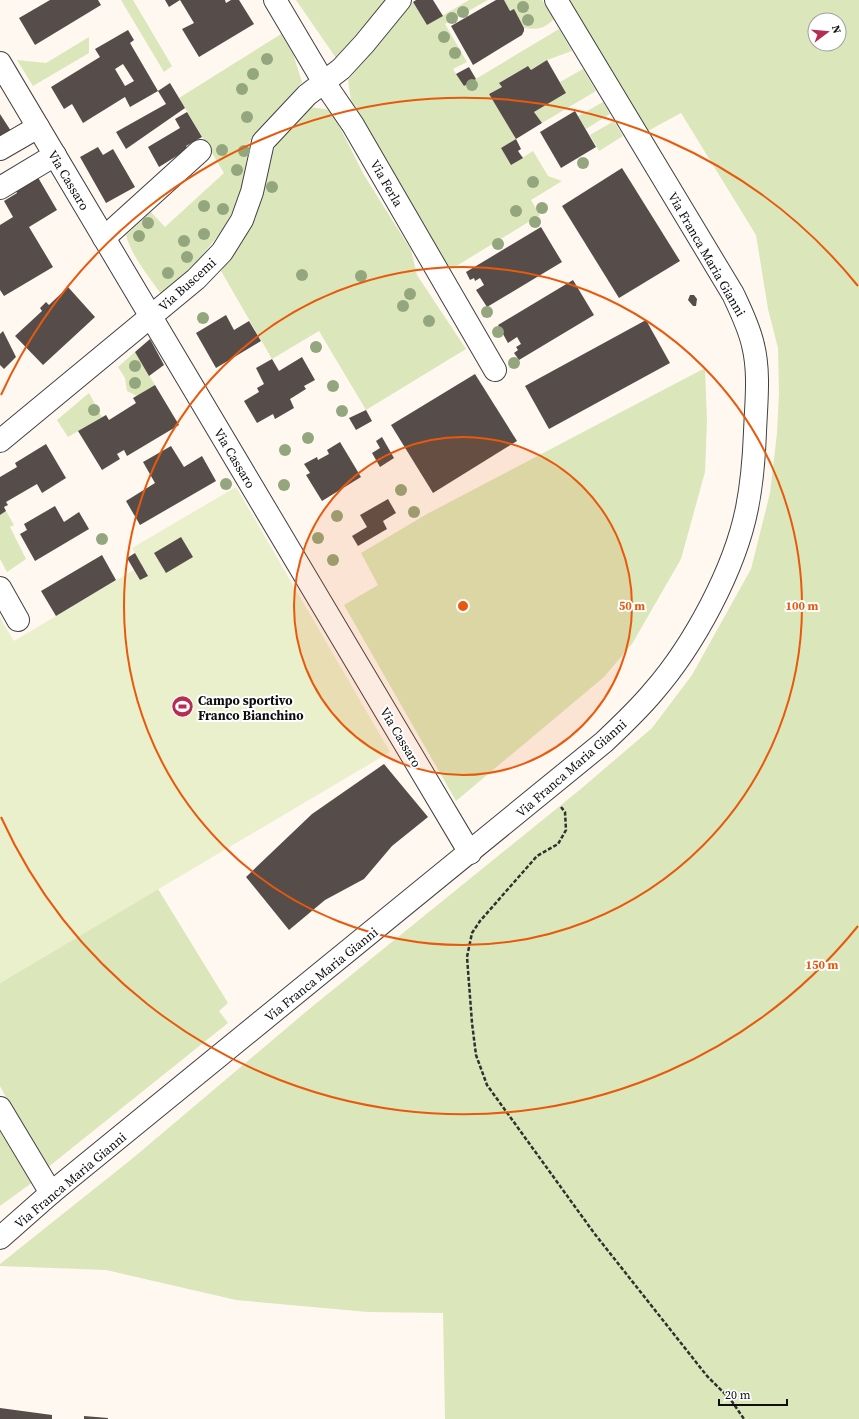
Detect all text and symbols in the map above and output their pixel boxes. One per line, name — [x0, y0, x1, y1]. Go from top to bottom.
north arrow — [807, 12, 847, 52]
text: N — [828, 23, 844, 35]
street label: Via Cassaro — [44, 147, 93, 213]
street label: Via Ferla — [366, 157, 407, 210]
street label: Via Franca Maria Gianni — [664, 189, 749, 320]
street label: Via Buscemi — [155, 254, 220, 315]
street label: Via Cassaro — [210, 425, 259, 491]
text: 50 m — [619, 598, 645, 614]
text: 100 m — [786, 598, 819, 614]
centre of rings — [456, 599, 470, 613]
place label: Campo sportivo Franco Bianchino — [198, 692, 304, 724]
sports icon: Campo sportivo Franco Bianchino — [169, 694, 195, 720]
street label: Via Cassaro — [376, 704, 425, 770]
street label: Via Franca Maria Gianni — [513, 716, 630, 821]
street label: Via Franca Maria Gianni — [261, 923, 382, 1025]
text: 150 m — [806, 957, 839, 973]
street label: Via Franca Maria Gianni — [11, 1129, 130, 1232]
scale bar — [719, 1381, 787, 1407]
text: 20 m — [725, 1387, 751, 1403]

